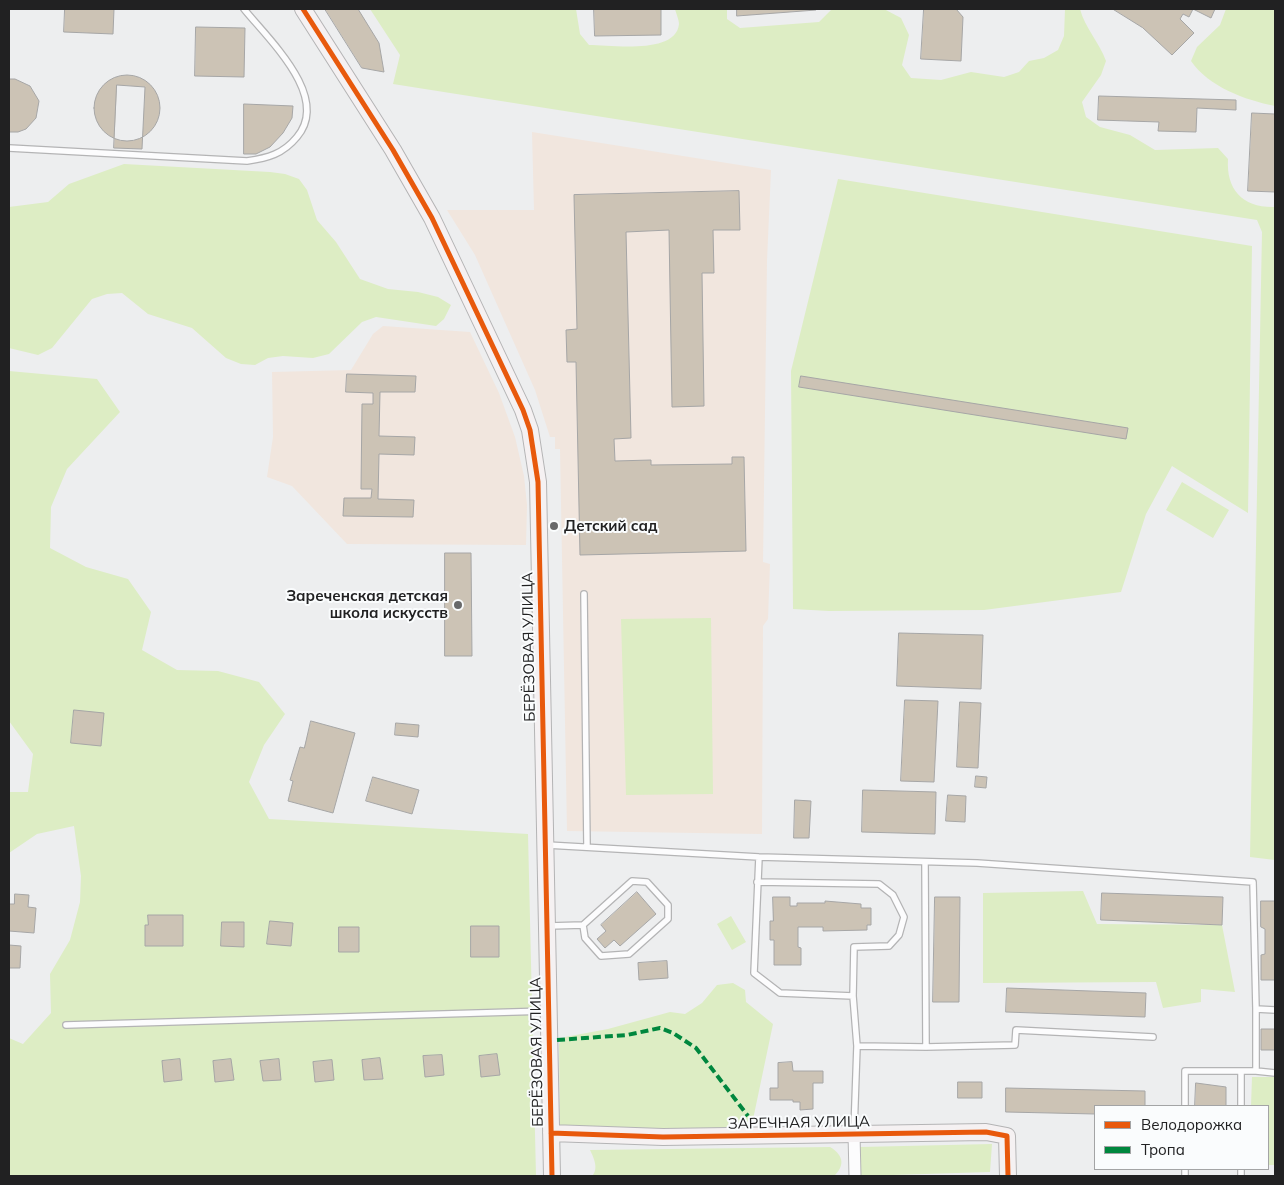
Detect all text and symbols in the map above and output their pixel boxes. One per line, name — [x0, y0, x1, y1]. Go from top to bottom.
place label: Детский сад — [564, 517, 658, 535]
marker: Детский сад — [548, 520, 560, 532]
street label: БЕРЁЗОВАЯ УЛИЦА — [519, 572, 539, 722]
place label: Зареченская детская школа искусств — [286, 587, 448, 622]
marker: Зареченская детская школа искусств — [452, 599, 464, 611]
street label: БЕРЁЗОВАЯ УЛИЦА — [527, 977, 547, 1127]
legend — [1094, 1105, 1269, 1170]
street label: ЗАРЕЧНАЯ УЛИЦА — [728, 1113, 870, 1133]
text: Велодорожка — [1141, 1115, 1242, 1134]
text: Тропа — [1141, 1140, 1185, 1159]

